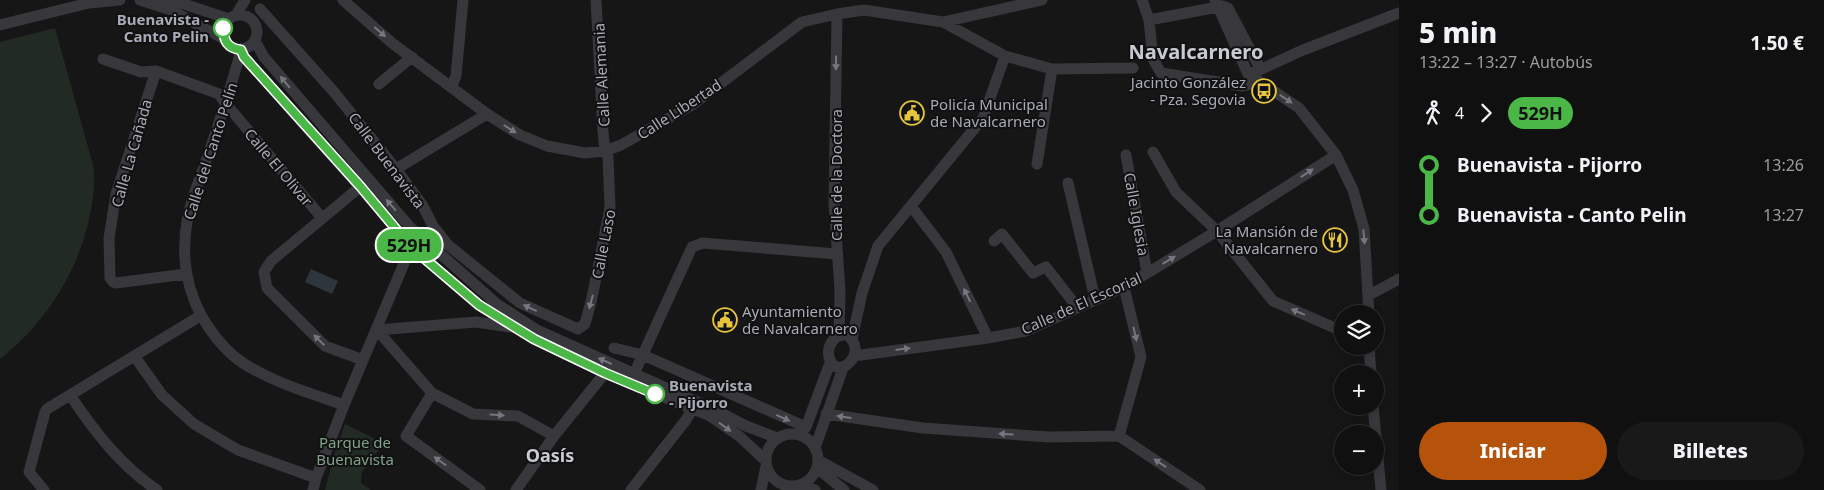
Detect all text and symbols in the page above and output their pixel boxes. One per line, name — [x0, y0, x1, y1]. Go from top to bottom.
place label: Buenavista - Canto Pelin — [117, 9, 209, 46]
text: 5 min — [1419, 13, 1497, 51]
marker: Buenavista - Canto Pelin — [213, 18, 233, 38]
street label: Calle Alemania — [588, 23, 614, 127]
one-way arrow — [374, 26, 386, 37]
text: 1.50 € — [1750, 30, 1804, 56]
district label: Navalcarnero — [1129, 38, 1263, 65]
text: 13:22 – 13:27 · Autobús — [1419, 51, 1593, 73]
one-way arrow — [832, 55, 840, 71]
place label: Jacinto González - Pza. Segovia — [1129, 72, 1246, 109]
street label: Calle Libertad — [633, 74, 725, 144]
one-way arrow — [280, 75, 291, 88]
bus stop icon: Jacinto González - Pza. Segovia — [1251, 78, 1277, 104]
street label: Calle del Canto Pelín — [178, 80, 242, 222]
place label: Policía Municipal de Navalcarnero — [930, 94, 1048, 131]
one-way arrow — [1279, 95, 1292, 104]
street label: Calle La Cañada — [106, 97, 156, 209]
icon: walk — [1419, 99, 1447, 127]
icon: forward — [1472, 99, 1500, 127]
public building icon: Policía Municipal de Navalcarnero — [899, 100, 925, 126]
text: 529H — [1518, 101, 1563, 125]
text: 4 — [1455, 102, 1464, 124]
street label: Calle Buenavista — [344, 108, 430, 212]
street label: Calle de la Doctora — [826, 109, 846, 241]
street label: Calle El Olivar — [241, 124, 317, 210]
one-way arrow — [504, 124, 517, 134]
text: Buenavista - Pijorro — [1457, 152, 1642, 178]
text: 13:26 — [1763, 154, 1804, 176]
one-way arrow — [1300, 169, 1314, 178]
street label: Calle Iglesia — [1120, 171, 1154, 257]
one-way arrow — [385, 200, 397, 212]
text: Buenavista - Canto Pelin — [1457, 202, 1687, 228]
text: 13:27 — [1763, 204, 1804, 226]
street label: Calle Laso — [586, 207, 620, 281]
place label: La Mansión de Navalcarnero — [1216, 221, 1318, 258]
restaurant icon: La Mansión de Navalcarnero — [1322, 227, 1348, 253]
line badge: 529H — [374, 229, 444, 261]
one-way arrow — [1360, 229, 1368, 245]
text: 529H — [387, 233, 431, 257]
one-way arrow — [1163, 255, 1176, 264]
street label: Calle de El Escorial — [1018, 267, 1144, 339]
one-way arrow — [963, 287, 971, 302]
one-way arrow — [587, 294, 595, 310]
place label: Ayuntamiento de Navalcarnero — [742, 301, 858, 338]
one-way arrow — [523, 303, 537, 311]
map controls — [1334, 305, 1384, 475]
button: layers — [1334, 305, 1384, 355]
public building icon: Ayuntamiento de Navalcarnero — [712, 307, 738, 333]
one-way arrow — [1291, 307, 1305, 315]
one-way arrow — [1131, 327, 1139, 342]
one-way arrow — [313, 335, 325, 347]
one-way arrow — [895, 345, 911, 353]
one-way arrow — [598, 356, 612, 364]
button: + — [1334, 365, 1384, 415]
place label: Buenavista - Pijorro — [669, 375, 753, 412]
marker: Buenavista - Pijorro — [645, 384, 665, 404]
one-way arrow — [490, 412, 506, 420]
one-way arrow — [836, 412, 852, 420]
one-way arrow — [776, 414, 790, 422]
one-way arrow — [719, 422, 732, 432]
button: Iniciar — [1419, 422, 1607, 480]
button: Billetes — [1617, 422, 1804, 480]
button: − — [1334, 425, 1384, 475]
one-way arrow — [998, 430, 1014, 438]
park label: Parque de Buenavista — [316, 432, 394, 469]
district label: Oasís — [526, 443, 574, 467]
one-way arrow — [433, 456, 447, 466]
one-way arrow — [1153, 458, 1167, 468]

